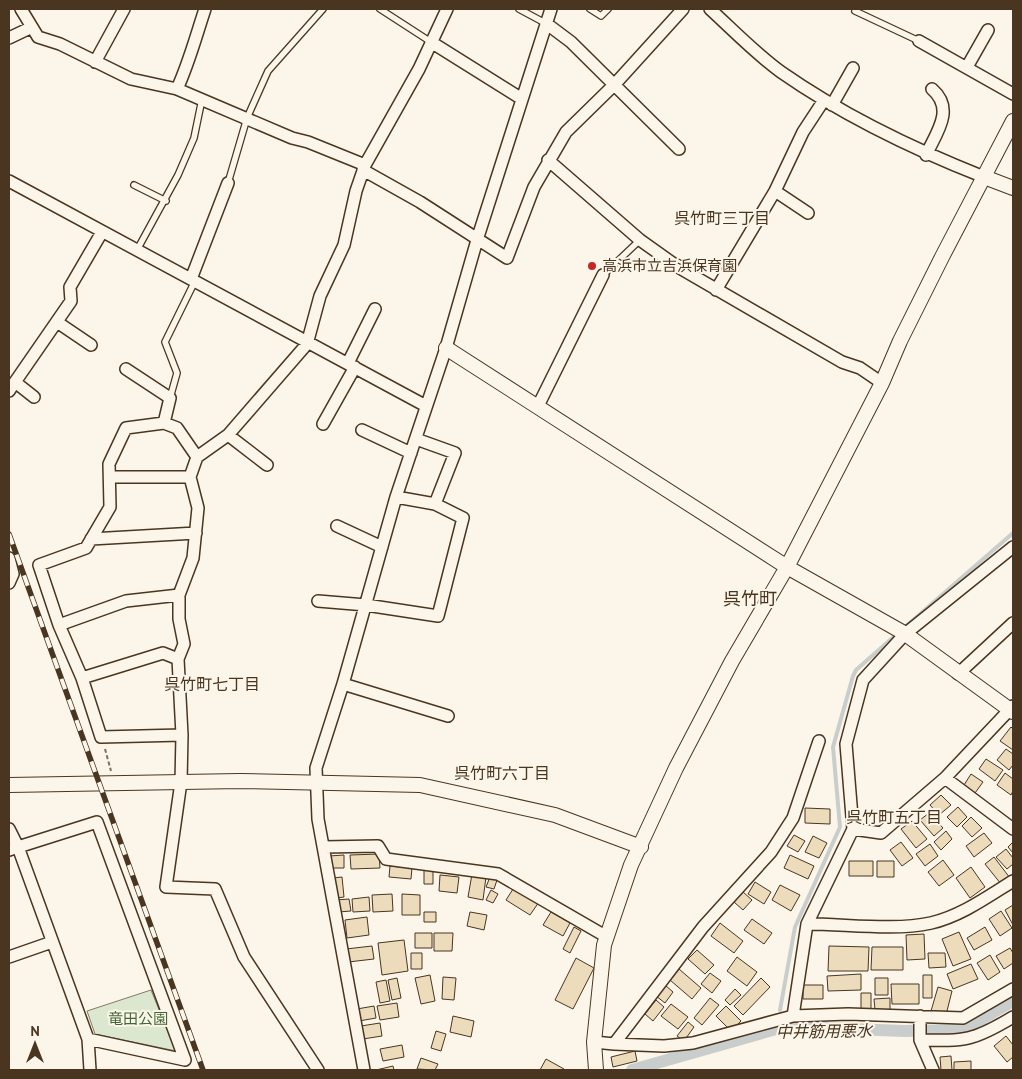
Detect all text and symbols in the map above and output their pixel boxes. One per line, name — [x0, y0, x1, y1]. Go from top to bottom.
district label: 呉竹町三丁目 — [674, 208, 770, 228]
place label: 高浜市立吉浜保育園 — [602, 256, 737, 275]
marker: 高浜市立吉浜保育園 — [586, 260, 598, 272]
district label: 呉竹町 — [723, 587, 777, 610]
district label: 呉竹町七丁目 — [164, 674, 260, 694]
district label: 呉竹町六丁目 — [454, 763, 550, 783]
district label: 呉竹町五丁目 — [846, 807, 942, 827]
park label: 竜田公園 — [108, 1009, 168, 1028]
north arrow — [10, 1019, 60, 1069]
water label: 中井筋用悪水 — [776, 1020, 874, 1042]
text: N — [30, 1022, 40, 1040]

